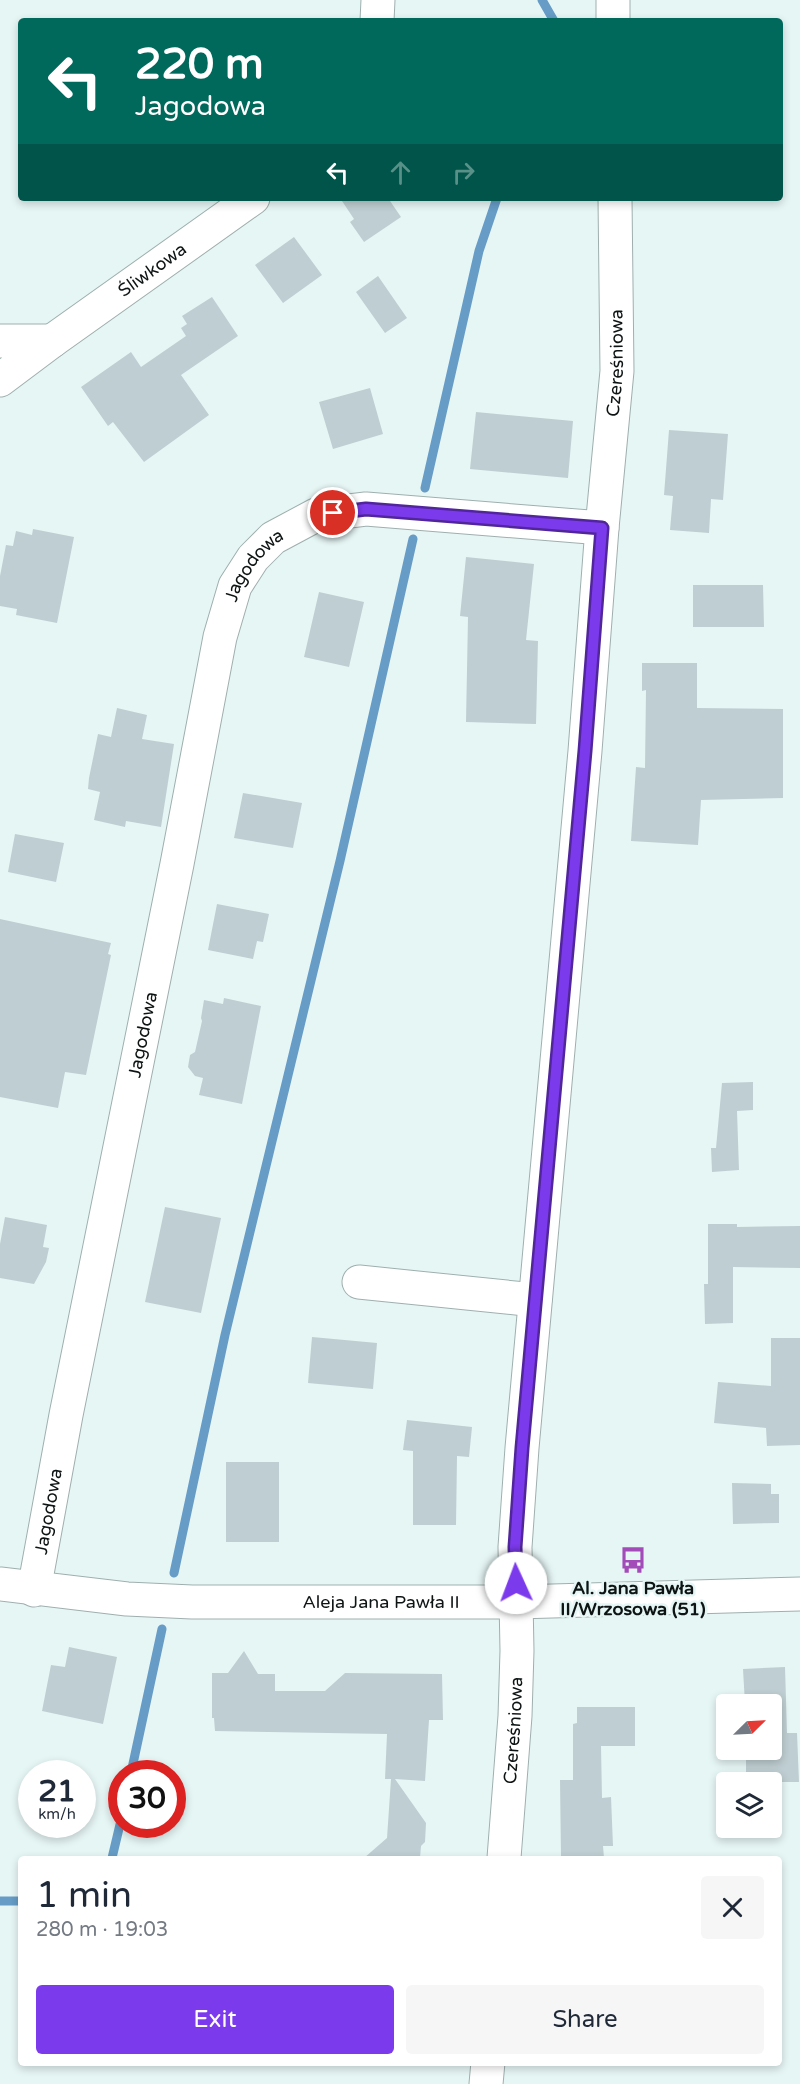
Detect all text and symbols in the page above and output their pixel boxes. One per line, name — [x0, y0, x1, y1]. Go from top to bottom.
text: 220 m — [135, 39, 264, 90]
icon: left — [36, 42, 114, 120]
text: Jagodowa — [135, 90, 266, 123]
icon: left — [321, 156, 354, 189]
icon: ahead — [384, 156, 417, 189]
icon: right — [447, 156, 480, 189]
street label: Śliwkowa — [114, 238, 191, 302]
street label: Czereśniowa — [602, 309, 628, 418]
pin — [307, 487, 358, 538]
icon: arrive — [316, 496, 349, 529]
street label: Jagodowa — [220, 524, 287, 604]
street label: Jagodowa — [123, 990, 162, 1080]
street label: Jagodowa — [30, 1466, 67, 1556]
bus stop icon: Al. Jana Pawła II/Wrzosowa (51) — [618, 1545, 648, 1575]
position arrow — [484, 1551, 548, 1615]
place label: Al. Jana Pawła II/Wrzosowa (51) — [560, 1577, 706, 1620]
street label: Aleja Jana Pawła II — [302, 1591, 460, 1613]
street label: Czereśniowa — [499, 1676, 527, 1785]
north arrow — [716, 1694, 782, 1760]
map controls — [716, 1694, 782, 1838]
speed limit sign: 30 — [108, 1760, 186, 1838]
button: layers — [716, 1772, 782, 1838]
text: 21 — [38, 1773, 76, 1810]
text: km/h — [38, 1805, 76, 1823]
text: 1 min — [36, 1874, 132, 1917]
button: close — [701, 1876, 764, 1939]
text: 280 m · 19:03 — [36, 1918, 168, 1942]
button: Exit — [36, 1985, 394, 2054]
button: Share — [406, 1985, 764, 2054]

